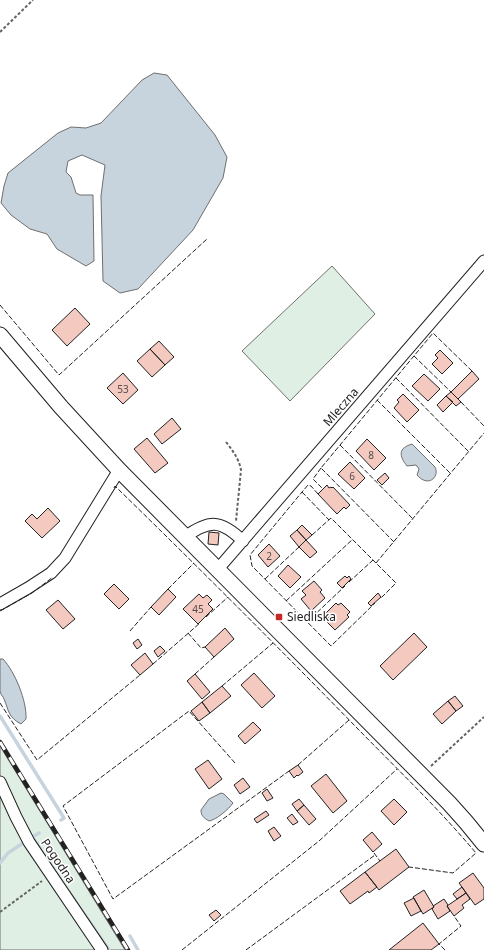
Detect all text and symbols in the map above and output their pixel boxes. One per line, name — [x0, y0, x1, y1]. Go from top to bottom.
house number: 53 — [117, 382, 129, 396]
street label: Mleczna — [319, 384, 362, 430]
house number: 8 — [368, 448, 374, 462]
house number: 6 — [349, 469, 355, 483]
house number: 2 — [266, 549, 272, 563]
house number: 45 — [192, 602, 204, 616]
place label: Siedliska — [287, 608, 336, 625]
marker: Siedliska — [274, 612, 284, 622]
street label: Pogodna — [37, 835, 80, 886]

